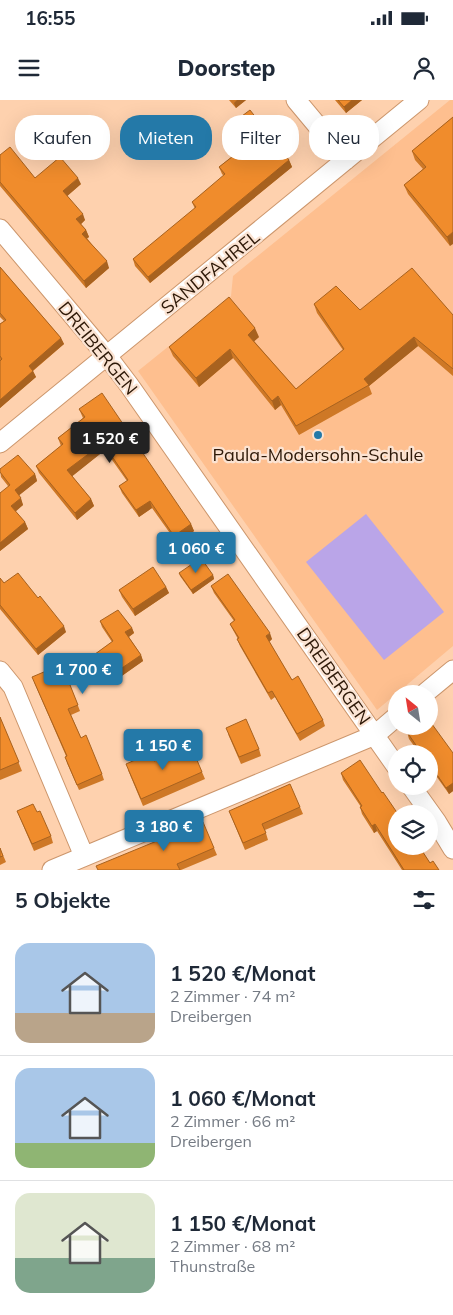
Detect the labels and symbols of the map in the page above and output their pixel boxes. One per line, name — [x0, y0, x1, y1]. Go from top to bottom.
street label: SANDFAHREL — [156, 225, 264, 319]
street label: DREIBERGEN — [53, 297, 143, 399]
pin: 1 520 € — [64, 422, 156, 464]
marker: Paula-Modersohn-Schule — [312, 429, 324, 441]
place label: Paula-Modersohn-Schule — [213, 443, 423, 466]
pin: 1 060 € — [150, 532, 242, 574]
street label: DREIBERGEN — [292, 623, 376, 729]
pin: 1 700 € — [37, 652, 129, 695]
north arrow — [388, 685, 438, 735]
pin: 1 150 € — [117, 728, 209, 771]
pin: 3 180 € — [118, 810, 210, 852]

